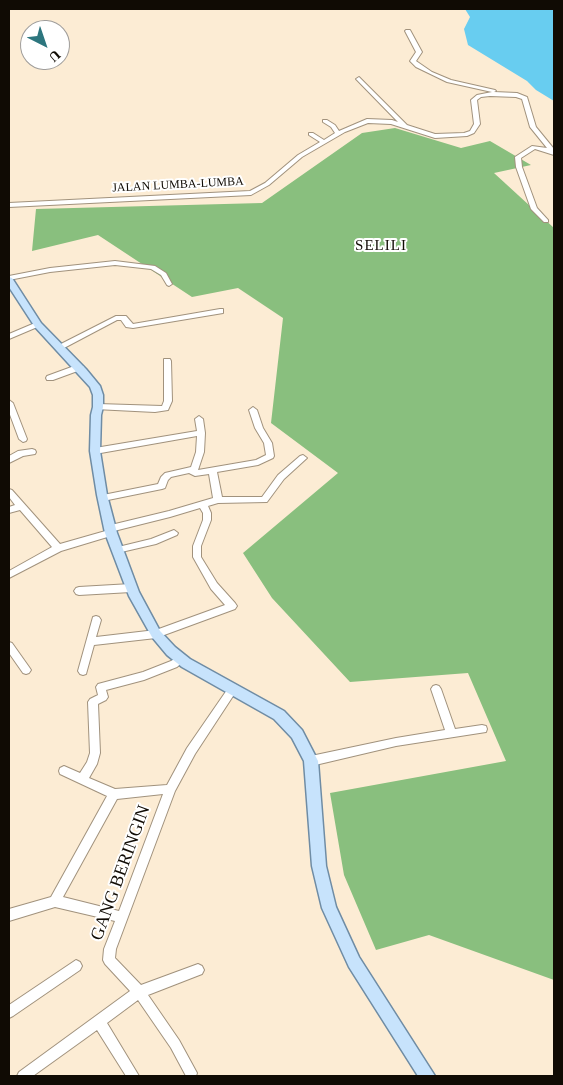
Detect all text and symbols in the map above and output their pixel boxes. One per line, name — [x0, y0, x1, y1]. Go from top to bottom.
north arrow — [20, 20, 70, 70]
text: U — [46, 47, 63, 65]
street label: JALAN LUMBA-LUMBA — [112, 174, 244, 196]
district label: SELILI — [354, 237, 408, 255]
street label: GANG BERINGIN — [86, 802, 156, 944]

